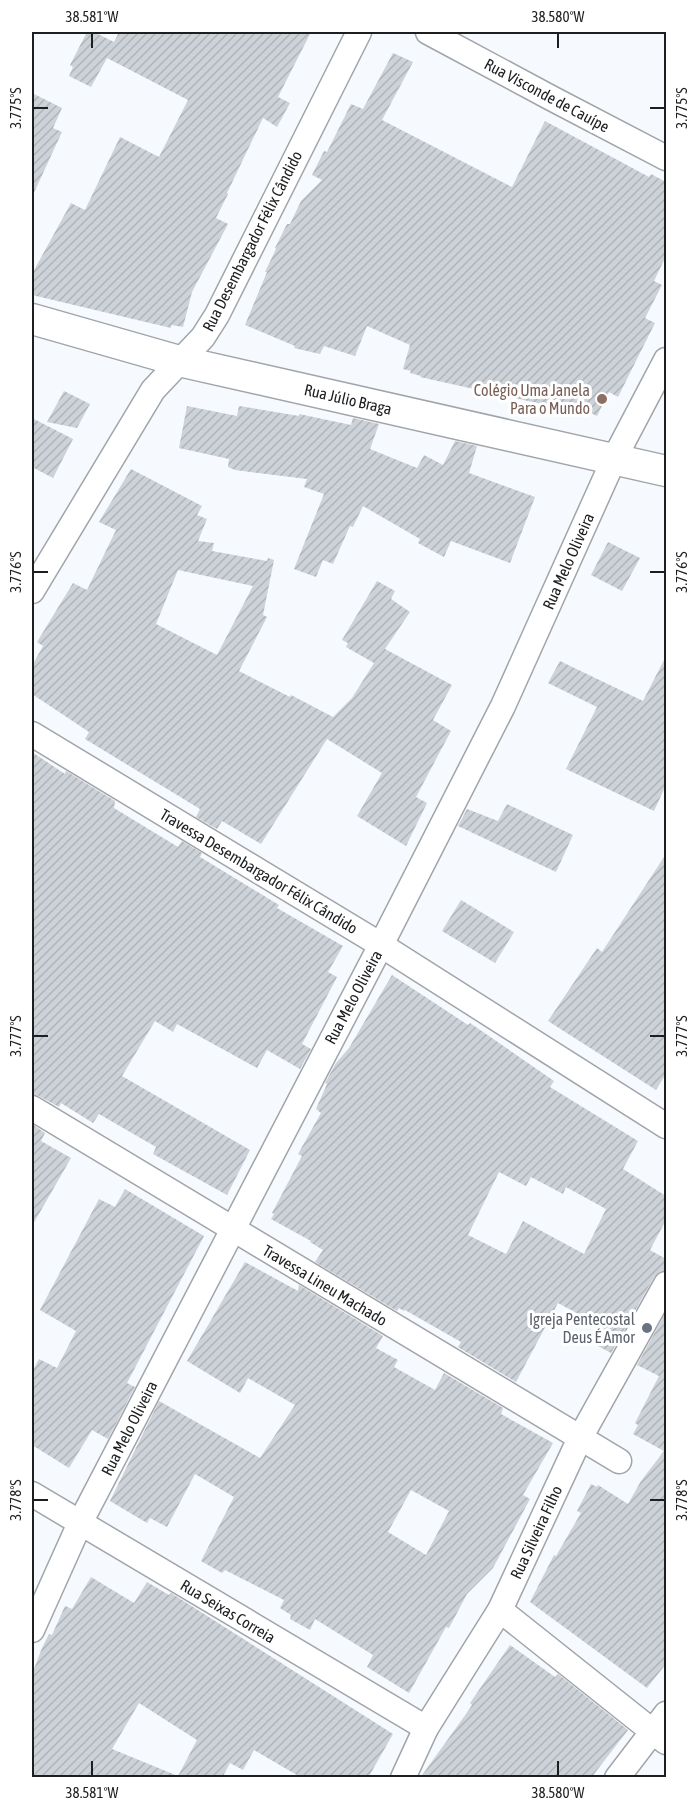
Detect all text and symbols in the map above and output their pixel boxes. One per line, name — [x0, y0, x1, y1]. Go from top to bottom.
text: 38.581°W — [66, 8, 119, 25]
text: 38.580°W — [532, 8, 585, 25]
street label: Rua Visconde de Cauípe — [481, 54, 612, 136]
text: 3.775°S — [7, 87, 24, 129]
text: 3.775°S — [673, 87, 690, 129]
street label: Rua Desembargador Félix Cândido — [199, 148, 306, 335]
street label: Rua Júlio Braga — [302, 380, 394, 419]
place label: Colégio Uma Janela Para o Mundo — [474, 381, 590, 417]
marker: Colégio Uma Janela Para o Mundo — [595, 392, 609, 406]
street label: Rua Melo Oliveira — [539, 510, 597, 612]
text: 3.776°S — [7, 551, 24, 593]
text: 3.776°S — [673, 551, 690, 593]
street label: Travessa Desembargador Félix Cândido — [156, 805, 361, 938]
street label: Rua Melo Oliveira — [321, 947, 385, 1047]
text: 3.777°S — [7, 1015, 24, 1057]
text: 3.777°S — [673, 1015, 690, 1057]
street label: Travessa Lineu Machado — [260, 1241, 390, 1329]
place label: Igreja Pentecostal Deus É Amor — [529, 1310, 636, 1346]
marker: Igreja Pentecostal Deus É Amor — [640, 1321, 654, 1335]
street label: Rua Melo Oliveira — [97, 1378, 161, 1478]
text: 3.778°S — [7, 1479, 24, 1521]
text: 3.778°S — [673, 1479, 690, 1521]
street label: Rua Silveira Filho — [507, 1482, 565, 1582]
street label: Rua Seixas Correia — [177, 1576, 279, 1646]
text: 38.581°W — [66, 1784, 119, 1801]
text: 38.580°W — [532, 1784, 585, 1801]

